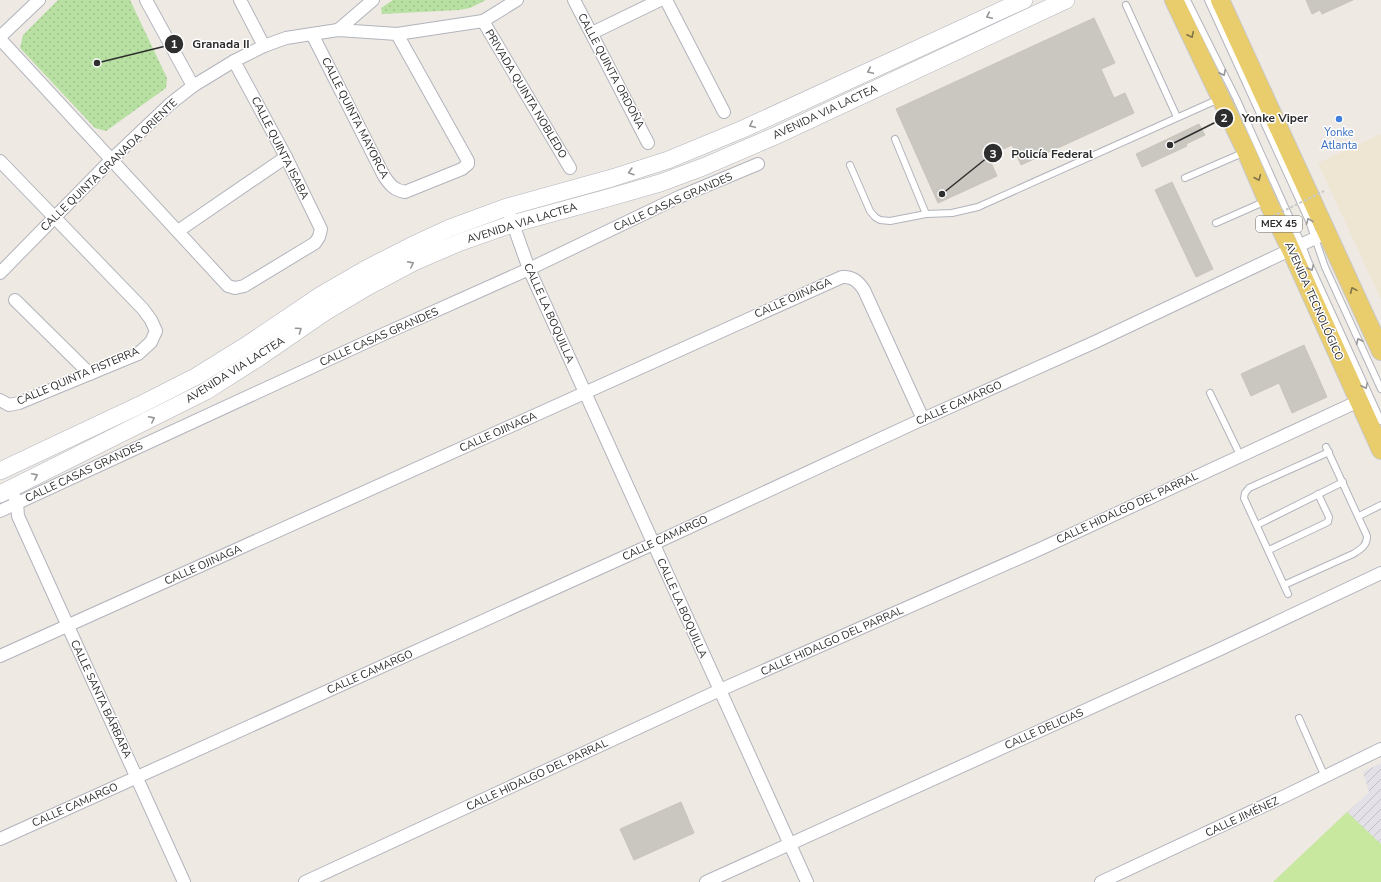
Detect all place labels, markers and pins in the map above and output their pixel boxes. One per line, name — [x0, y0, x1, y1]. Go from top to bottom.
callout: Granada II — [164, 32, 257, 56]
callout: Yonke Viper — [1214, 106, 1317, 130]
marker: Yonke Atlanta — [1334, 114, 1344, 124]
place label: Yonke Atlanta — [1321, 125, 1358, 153]
callout: Policía Federal — [983, 141, 1101, 165]

